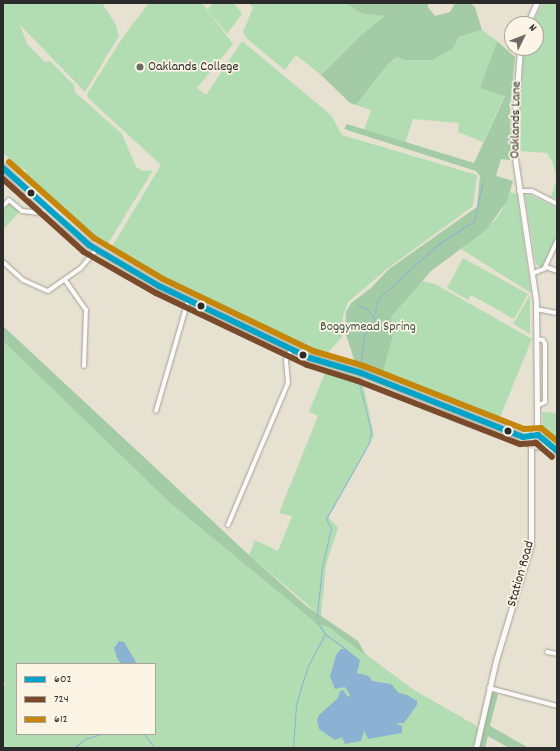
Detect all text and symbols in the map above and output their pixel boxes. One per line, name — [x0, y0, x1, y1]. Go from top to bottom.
north arrow — [504, 16, 544, 56]
text: N — [524, 21, 540, 36]
place label: Oaklands College — [148, 59, 239, 75]
marker: Oaklands College — [135, 62, 145, 72]
street label: Oaklands Lane — [507, 81, 525, 159]
unlabelled marker — [26, 188, 36, 198]
unlabelled marker — [196, 301, 206, 311]
park label: Boggymead Spring — [320, 319, 416, 335]
unlabelled marker — [298, 350, 308, 360]
unlabelled marker — [503, 426, 513, 436]
street label: Station Road — [504, 539, 538, 609]
legend — [16, 663, 156, 735]
text: 602 — [54, 671, 72, 688]
text: 724 — [54, 691, 69, 708]
text: 612 — [54, 711, 68, 728]

